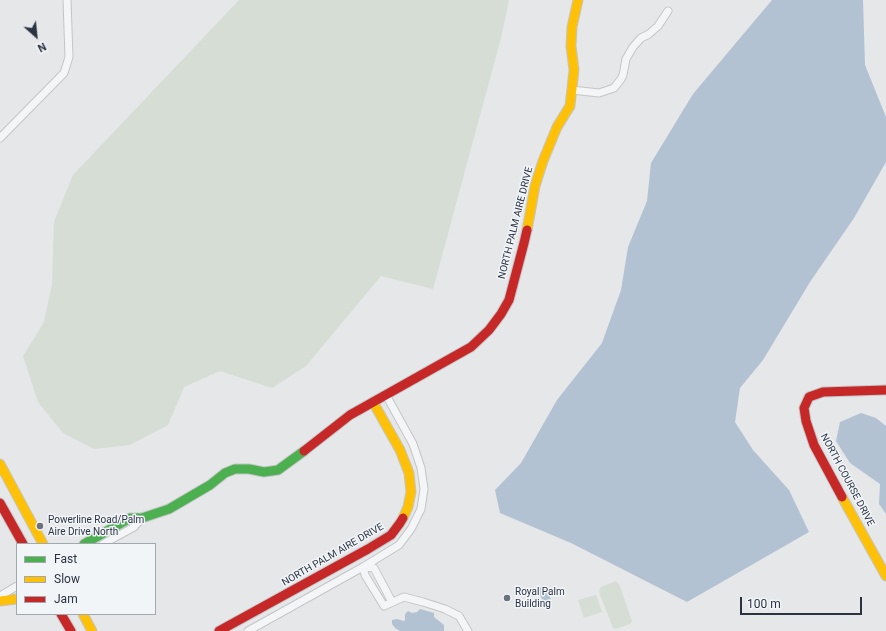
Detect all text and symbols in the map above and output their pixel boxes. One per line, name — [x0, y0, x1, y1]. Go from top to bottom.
north arrow — [16, 16, 56, 56]
text: N — [35, 40, 48, 55]
street label: NORTH PALM AIRE DRIVE — [496, 166, 536, 280]
street label: NORTH COURSE DRIVE — [818, 432, 876, 528]
place label: Powerline Road/Palm Aire Drive North — [48, 514, 144, 538]
marker: Powerline Road/Palm Aire Drive North — [35, 521, 45, 531]
street label: NORTH PALM AIRE DRIVE — [280, 521, 386, 589]
legend — [16, 543, 156, 615]
text: Fast — [54, 552, 77, 566]
text: Slow — [54, 572, 80, 586]
place label: Royal Palm Building — [515, 586, 565, 610]
scale bar — [742, 589, 864, 615]
text: Jam — [54, 592, 78, 606]
marker: Royal Palm Building — [502, 593, 512, 603]
text: 100 m — [747, 597, 781, 611]

